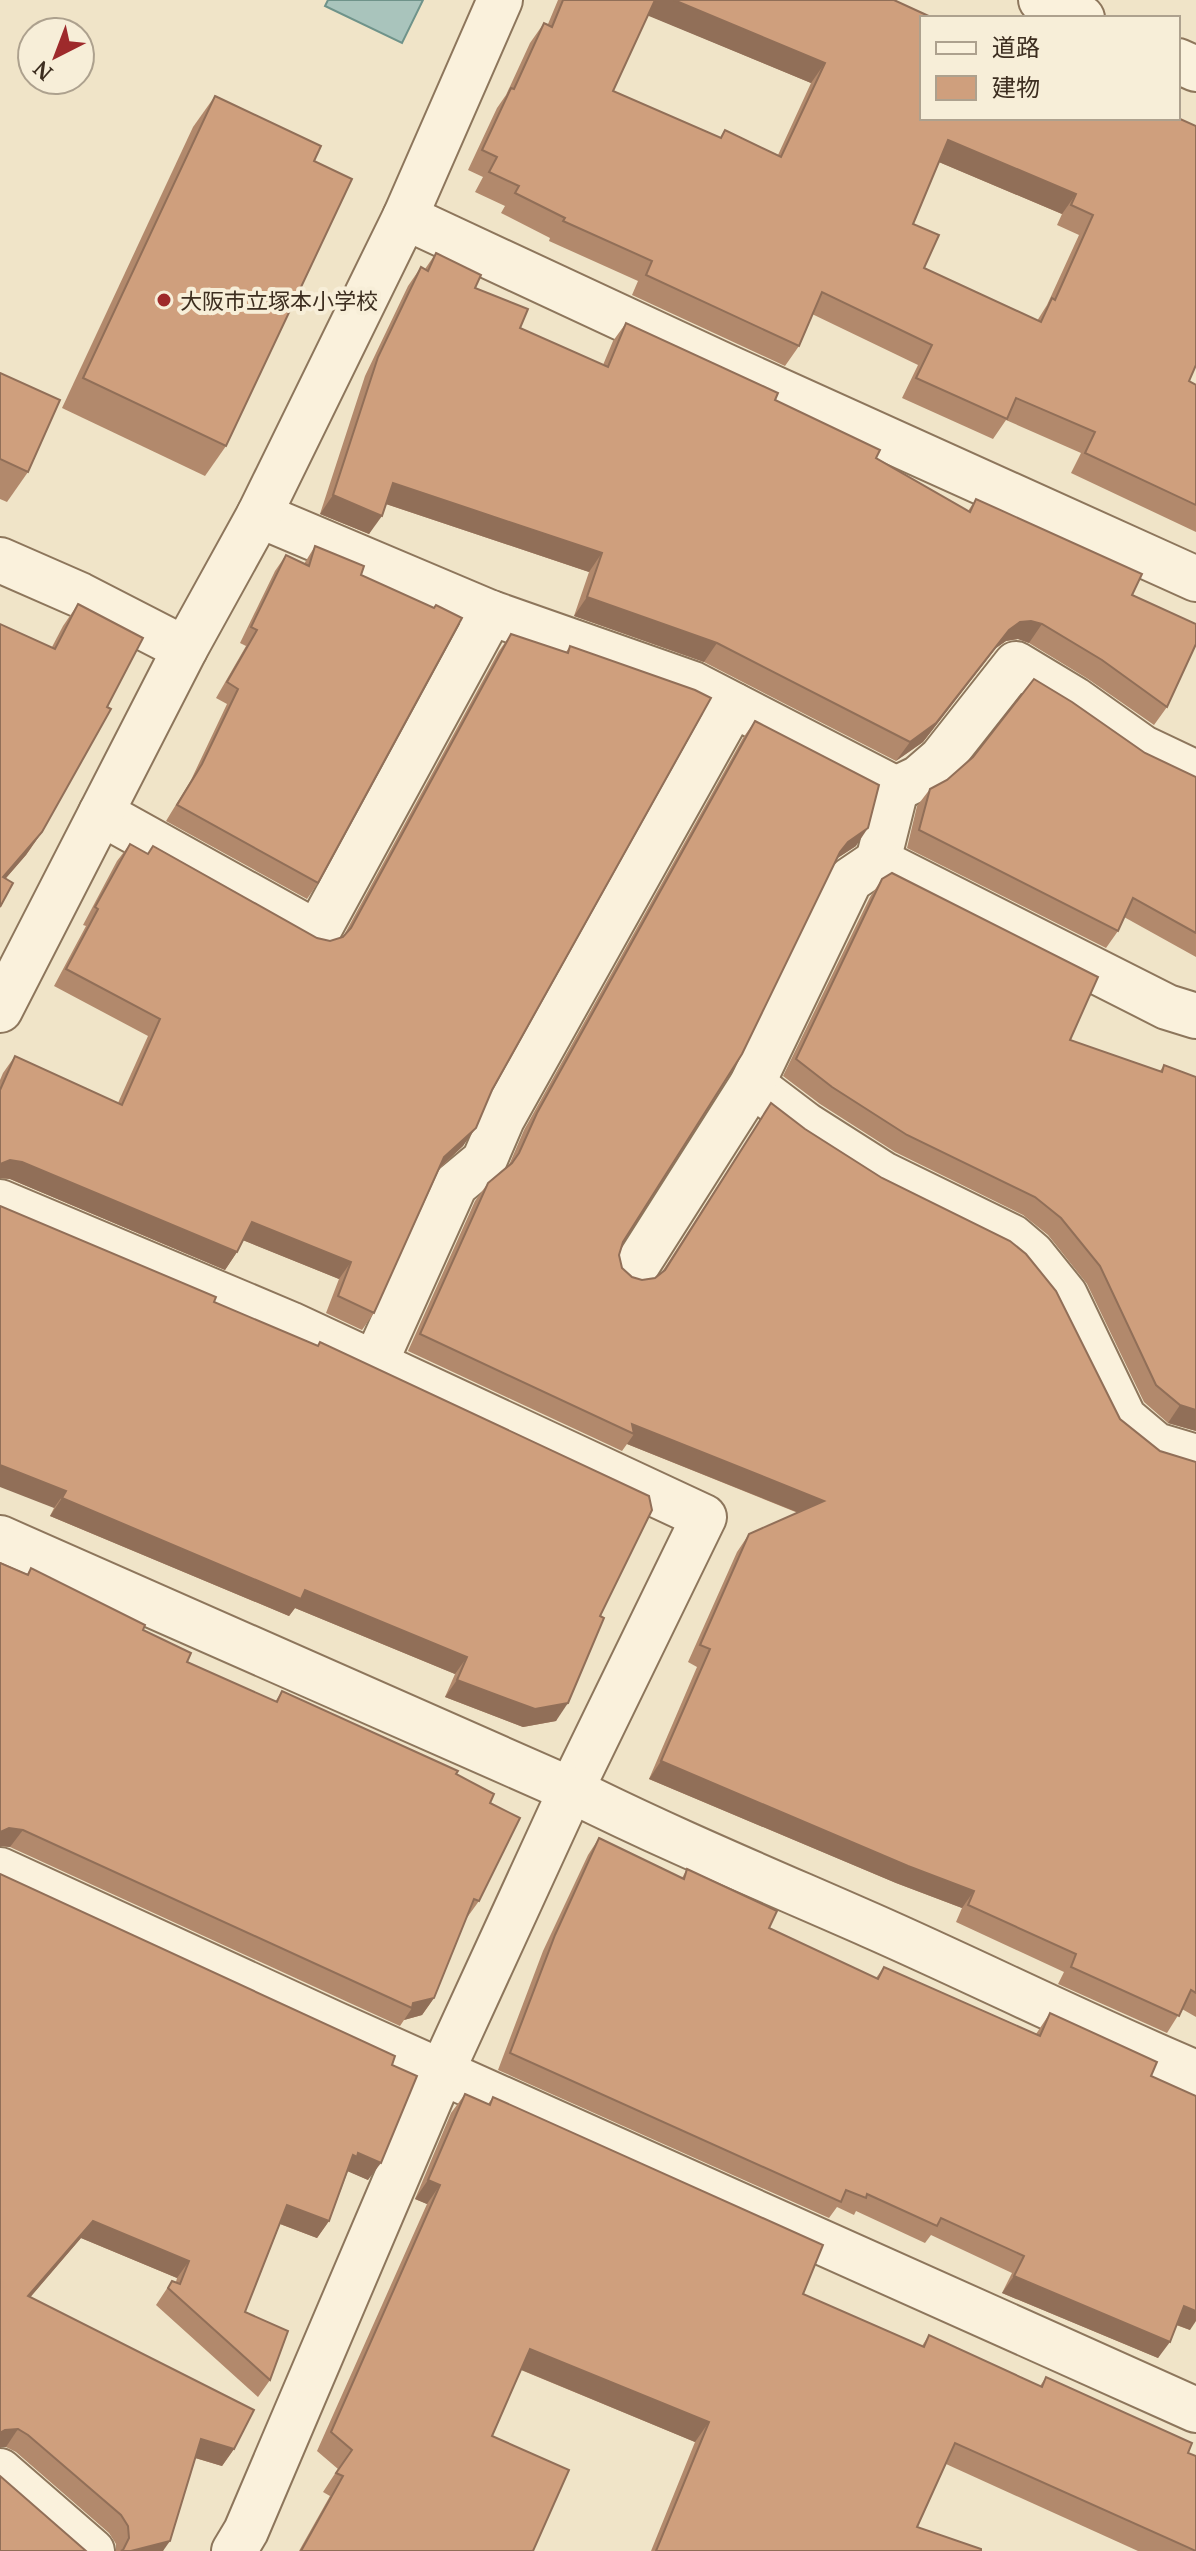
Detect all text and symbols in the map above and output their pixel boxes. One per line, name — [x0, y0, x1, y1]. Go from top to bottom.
north arrow — [16, 16, 96, 96]
legend — [920, 16, 1180, 120]
text: 道路 — [992, 31, 1040, 63]
text: N — [26, 55, 58, 88]
text: 建物 — [992, 71, 1040, 103]
place label: 大阪市立塚本小学校 — [180, 286, 378, 315]
marker: 大阪市立塚本小学校 — [155, 291, 173, 309]

